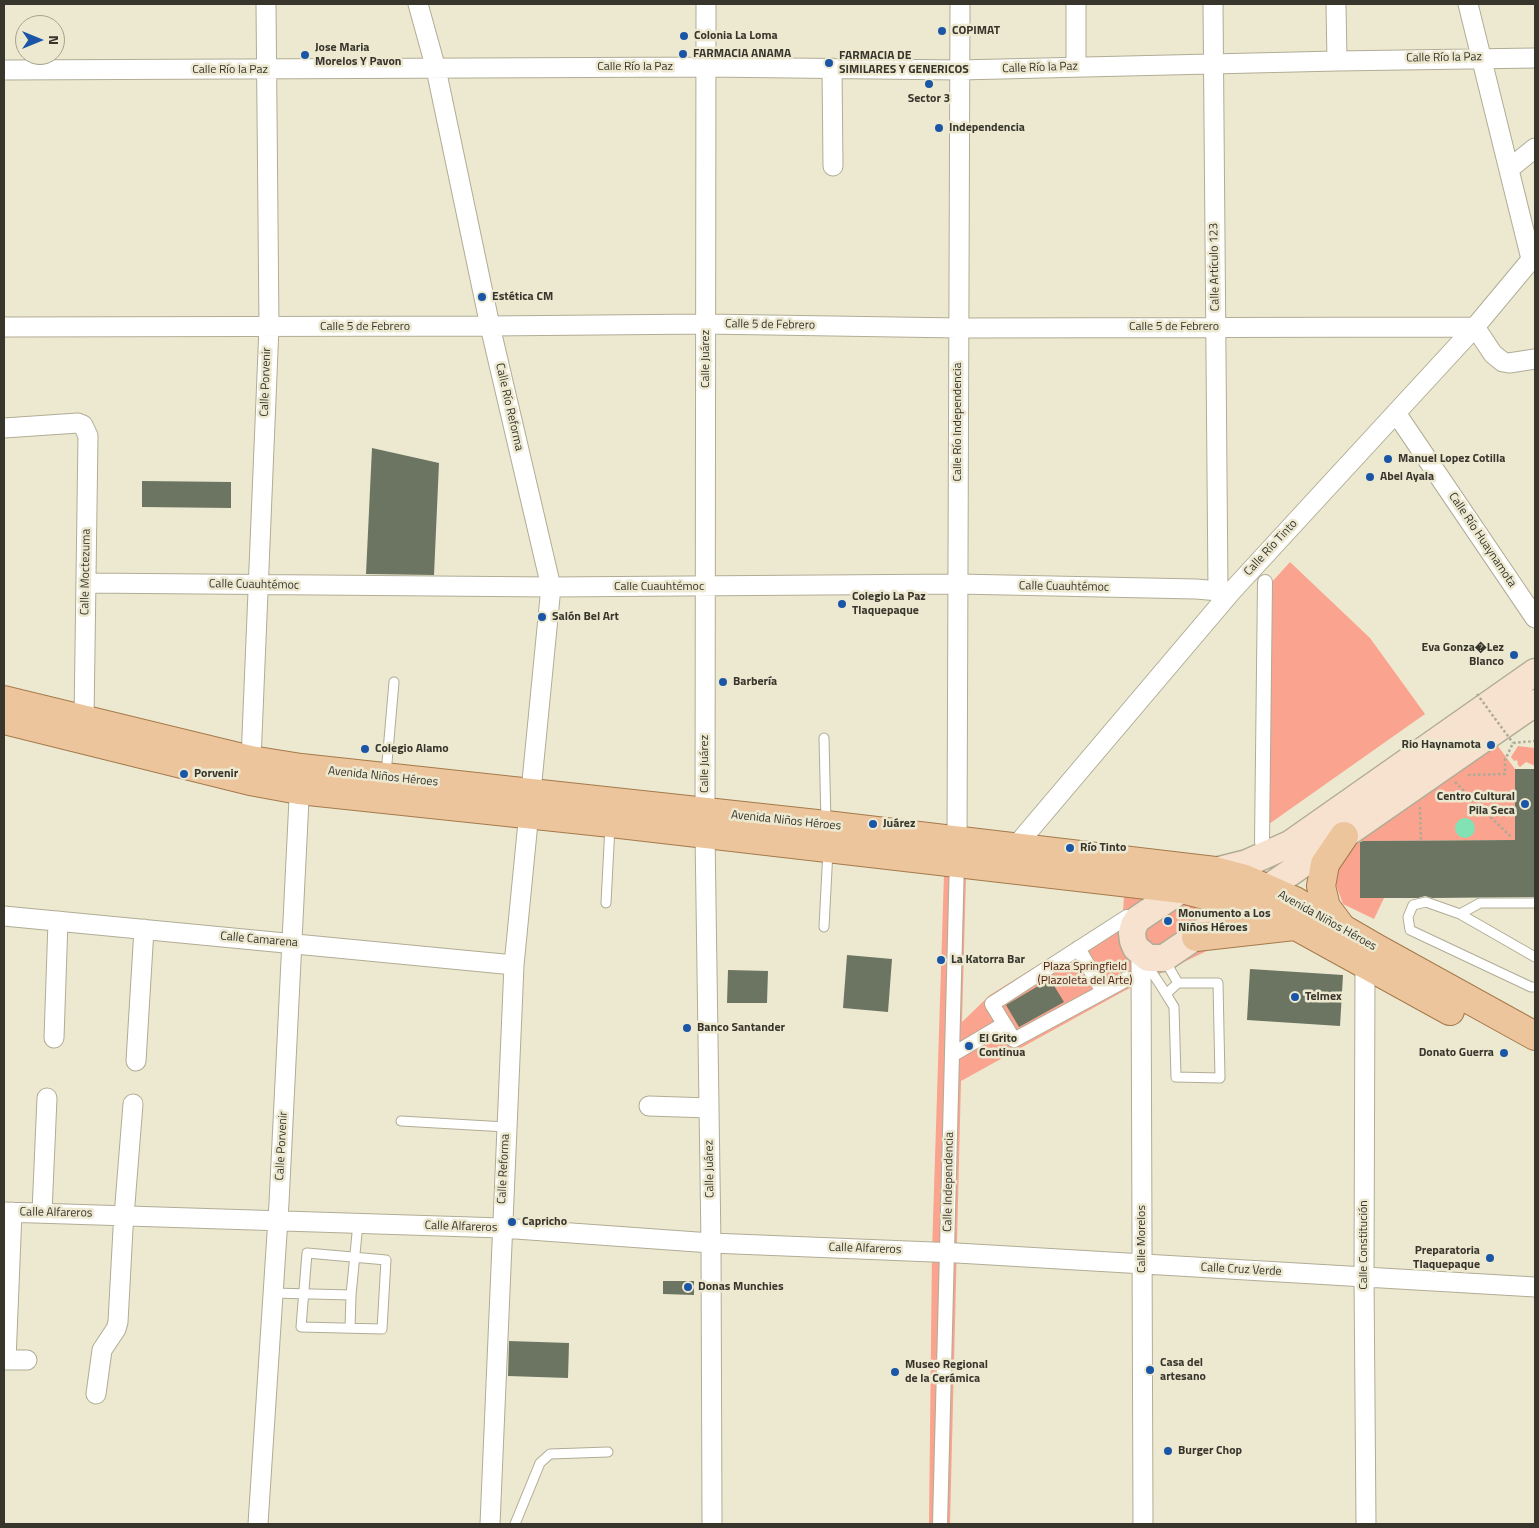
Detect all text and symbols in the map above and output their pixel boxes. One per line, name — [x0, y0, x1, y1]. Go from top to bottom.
north arrow — [15, 15, 65, 65]
place label: COPIMAT — [952, 24, 1000, 38]
marker: COPIMAT — [936, 25, 948, 37]
place label: Colonia La Loma — [694, 29, 778, 43]
marker: Colonia La Loma — [678, 30, 690, 42]
text: N — [44, 35, 65, 45]
place label: Jose Maria Morelos Y Pavon — [315, 41, 401, 69]
place label: FARMACIA ANAMA — [693, 47, 791, 61]
marker: FARMACIA ANAMA — [677, 48, 689, 60]
marker: Jose Maria Morelos Y Pavon — [299, 49, 311, 61]
place label: FARMACIA DE SIMILARES Y GENERICOS — [839, 49, 969, 77]
street label: Calle Río la Paz — [1406, 50, 1482, 66]
marker: FARMACIA DE SIMILARES Y GENERICOS — [823, 57, 835, 69]
street label: Calle Río la Paz — [1002, 59, 1078, 77]
street label: Calle Río la Paz — [597, 60, 673, 74]
street label: Calle Río la Paz — [192, 63, 268, 77]
marker: Sector 3 — [923, 78, 935, 90]
place label: Sector 3 — [908, 92, 950, 106]
place label: Independencia — [949, 121, 1025, 135]
marker: Independencia — [933, 122, 945, 134]
street label: Calle Artículo 123 — [1207, 223, 1223, 311]
place label: Estética CM — [492, 290, 553, 304]
marker: Estética CM — [476, 291, 488, 303]
street label: Calle 5 de Febrero — [725, 317, 815, 333]
street label: Calle 5 de Febrero — [320, 320, 410, 334]
street label: Calle 5 de Febrero — [1129, 320, 1219, 334]
street label: Calle Juárez — [699, 330, 713, 388]
street label: Calle Porvenir — [258, 347, 274, 417]
street label: Calle Río Reforma — [492, 362, 526, 452]
street label: Calle Río Independencia — [951, 362, 965, 482]
place label: Manuel Lopez Cotilla — [1398, 452, 1505, 466]
marker: Manuel Lopez Cotilla — [1382, 453, 1394, 465]
place label: Abel Ayala — [1380, 470, 1434, 484]
marker: Abel Ayala — [1364, 471, 1376, 483]
street label: Calle Río Huaynamota — [1445, 490, 1519, 590]
street label: Calle Río Tinto — [1241, 517, 1301, 579]
street label: Calle Moctezuma — [78, 529, 94, 615]
street label: Calle Cuauhtémoc — [209, 577, 299, 593]
street label: Calle Cuauhtémoc — [1019, 579, 1109, 595]
street label: Calle Cuauhtémoc — [614, 580, 704, 594]
place label: Colegio La Paz Tlaquepaque — [852, 590, 926, 618]
marker: Colegio La Paz Tlaquepaque — [836, 598, 848, 610]
place label: Salón Bel Art — [552, 610, 619, 624]
marker: Salón Bel Art — [536, 611, 548, 623]
place label: Eva Gonza�Lez Blanco — [1422, 641, 1504, 669]
marker: Eva Gonza�Lez Blanco — [1508, 649, 1520, 661]
place label: Barbería — [733, 675, 777, 689]
marker: Barbería — [717, 676, 729, 688]
street label: Calle Juárez — [698, 735, 712, 793]
place label: Rio Haynamota — [1402, 738, 1481, 752]
marker: Rio Haynamota — [1485, 739, 1497, 751]
place label: Colegio Alamo — [375, 742, 449, 756]
marker: Colegio Alamo — [359, 743, 371, 755]
street label: Avenida Niños Héroes — [327, 764, 439, 790]
place label: Porvenir — [194, 767, 238, 781]
marker: Porvenir — [178, 768, 190, 780]
place label: Centro Cultural Pila Seca — [1437, 790, 1515, 818]
marker: Centro Cultural Pila Seca — [1519, 798, 1531, 810]
street label: Avenida Niños Héroes — [730, 808, 842, 834]
place label: Juárez — [883, 817, 915, 831]
marker: Juárez — [867, 818, 879, 830]
place label: Río Tinto — [1080, 841, 1126, 855]
marker: Río Tinto — [1064, 842, 1076, 854]
street label: Avenida Niños Héroes — [1275, 888, 1379, 954]
place label: Monumento a Los Niños Héroes — [1178, 907, 1271, 935]
marker: Monumento a Los Niños Héroes — [1162, 915, 1174, 927]
street label: Calle Camarena — [220, 929, 298, 951]
place label: La Katorra Bar — [951, 953, 1025, 967]
marker: La Katorra Bar — [935, 954, 947, 966]
park label: Plaza Springfield (Plazoleta del Arte) — [1038, 960, 1132, 988]
place label: Telmex — [1305, 990, 1342, 1004]
marker: Telmex — [1289, 991, 1301, 1003]
place label: Banco Santander — [697, 1021, 785, 1035]
marker: Banco Santander — [681, 1022, 693, 1034]
place label: El Grito Continua — [979, 1032, 1025, 1060]
marker: El Grito Continua — [963, 1040, 975, 1052]
place label: Donato Guerra — [1419, 1046, 1494, 1060]
marker: Donato Guerra — [1498, 1047, 1510, 1059]
street label: Calle Porvenir — [273, 1111, 291, 1181]
street label: Calle Independencia — [941, 1132, 957, 1232]
street label: Calle Reforma — [495, 1133, 513, 1205]
street label: Calle Juárez — [702, 1140, 718, 1198]
street label: Calle Constitución — [1357, 1200, 1371, 1290]
street label: Calle Alfareros — [20, 1205, 92, 1221]
street label: Calle Morelos — [1135, 1205, 1149, 1273]
place label: Capricho — [522, 1215, 567, 1229]
marker: Capricho — [506, 1216, 518, 1228]
street label: Calle Alfareros — [424, 1219, 498, 1235]
street label: Calle Alfareros — [828, 1241, 902, 1257]
place label: Preparatoria Tlaquepaque — [1413, 1244, 1480, 1272]
marker: Preparatoria Tlaquepaque — [1484, 1252, 1496, 1264]
street label: Calle Cruz Verde — [1200, 1261, 1282, 1279]
place label: Donas Munchies — [698, 1280, 784, 1294]
marker: Donas Munchies — [682, 1281, 694, 1293]
place label: Casa del artesano — [1160, 1356, 1206, 1384]
place label: Museo Regional de la Cerámica — [905, 1358, 988, 1386]
marker: Casa del artesano — [1144, 1364, 1156, 1376]
marker: Museo Regional de la Cerámica — [889, 1366, 901, 1378]
place label: Burger Chop — [1178, 1444, 1242, 1458]
marker: Burger Chop — [1162, 1445, 1174, 1457]

